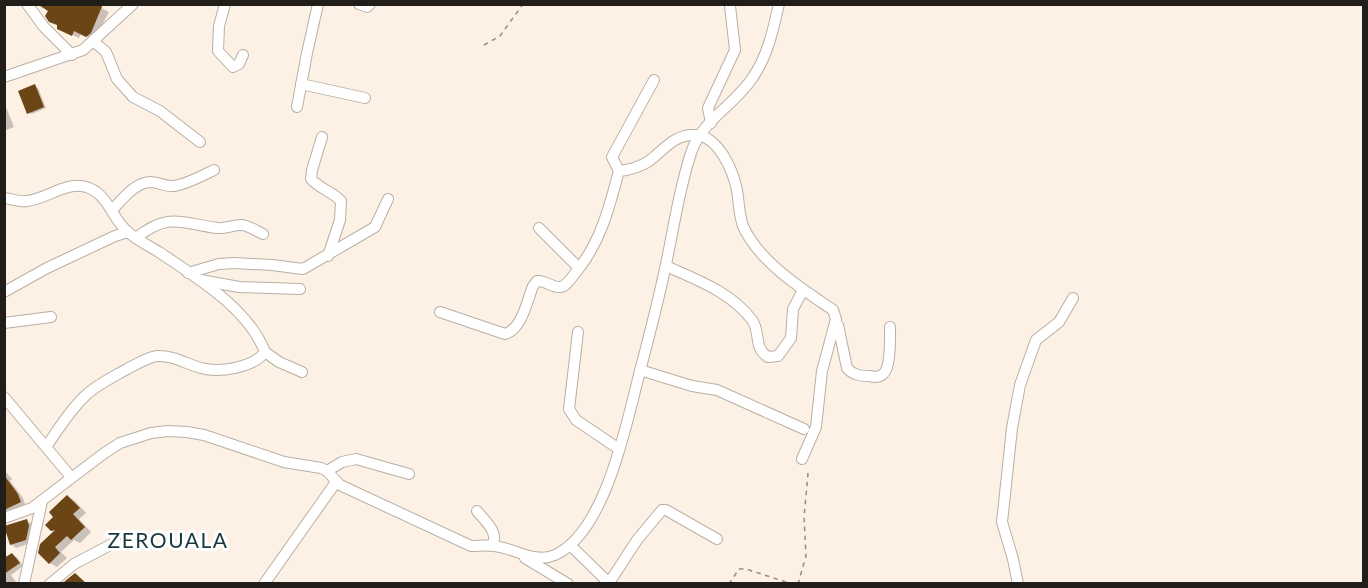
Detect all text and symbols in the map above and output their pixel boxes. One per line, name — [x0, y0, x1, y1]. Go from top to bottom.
district label: ZEROUALA — [108, 527, 228, 552]

